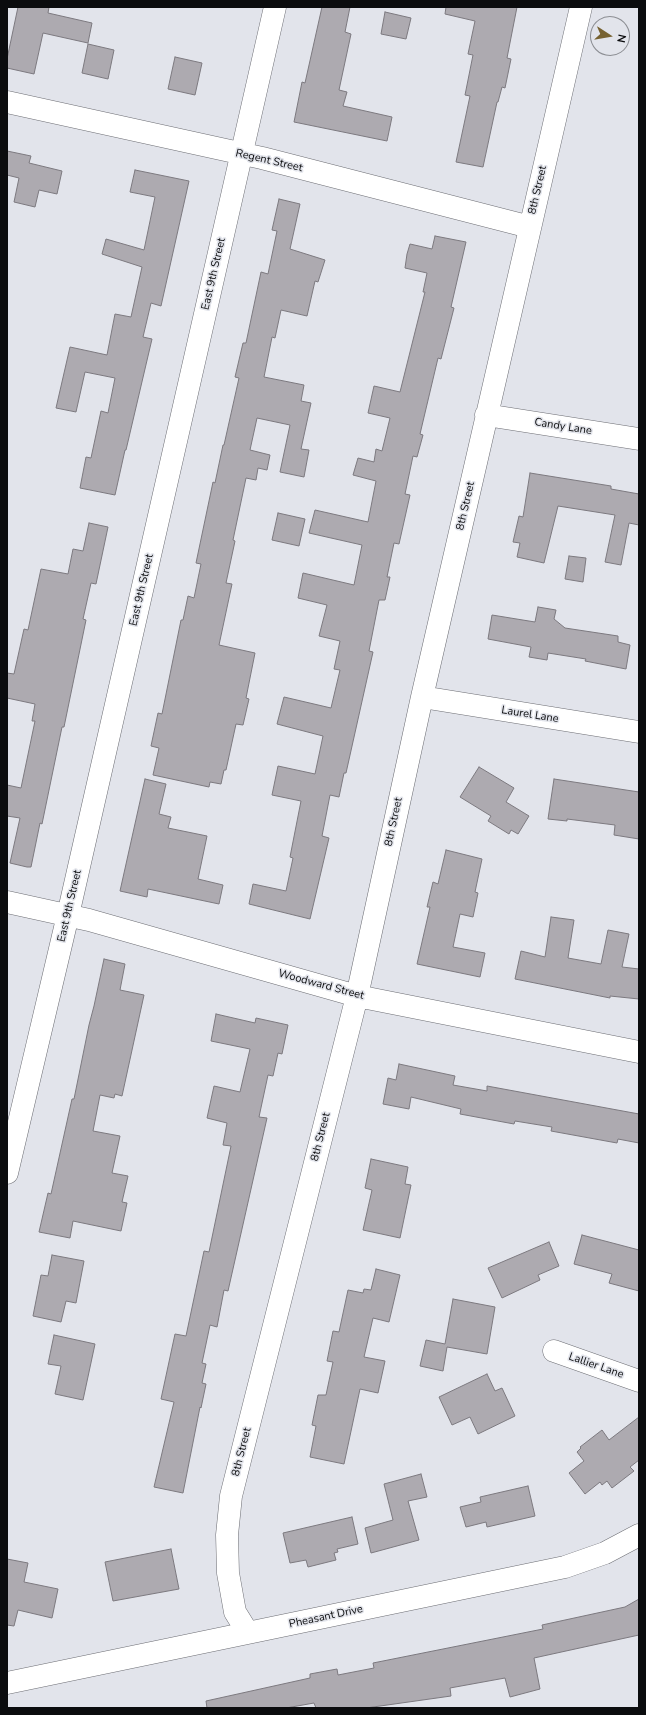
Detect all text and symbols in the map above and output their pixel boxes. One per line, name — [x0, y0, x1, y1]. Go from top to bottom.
north arrow — [590, 16, 630, 56]
text: N — [613, 33, 629, 44]
street label: Regent Street — [234, 147, 304, 175]
street label: 8th Street — [526, 164, 550, 216]
street label: East 9th Street — [199, 237, 229, 311]
street label: Candy Lane — [533, 416, 593, 438]
street label: 8th Street — [454, 480, 478, 532]
street label: East 9th Street — [127, 553, 157, 627]
street label: Laurel Lane — [500, 704, 560, 726]
street label: 8th Street — [382, 796, 406, 848]
street label: East 9th Street — [55, 869, 85, 943]
street label: Woodward Street — [277, 967, 365, 1003]
street label: 8th Street — [309, 1111, 333, 1163]
street label: Lallier Lane — [567, 1350, 625, 1382]
street label: 8th Street — [230, 1426, 254, 1478]
street label: Pheasant Drive — [288, 1603, 364, 1631]

